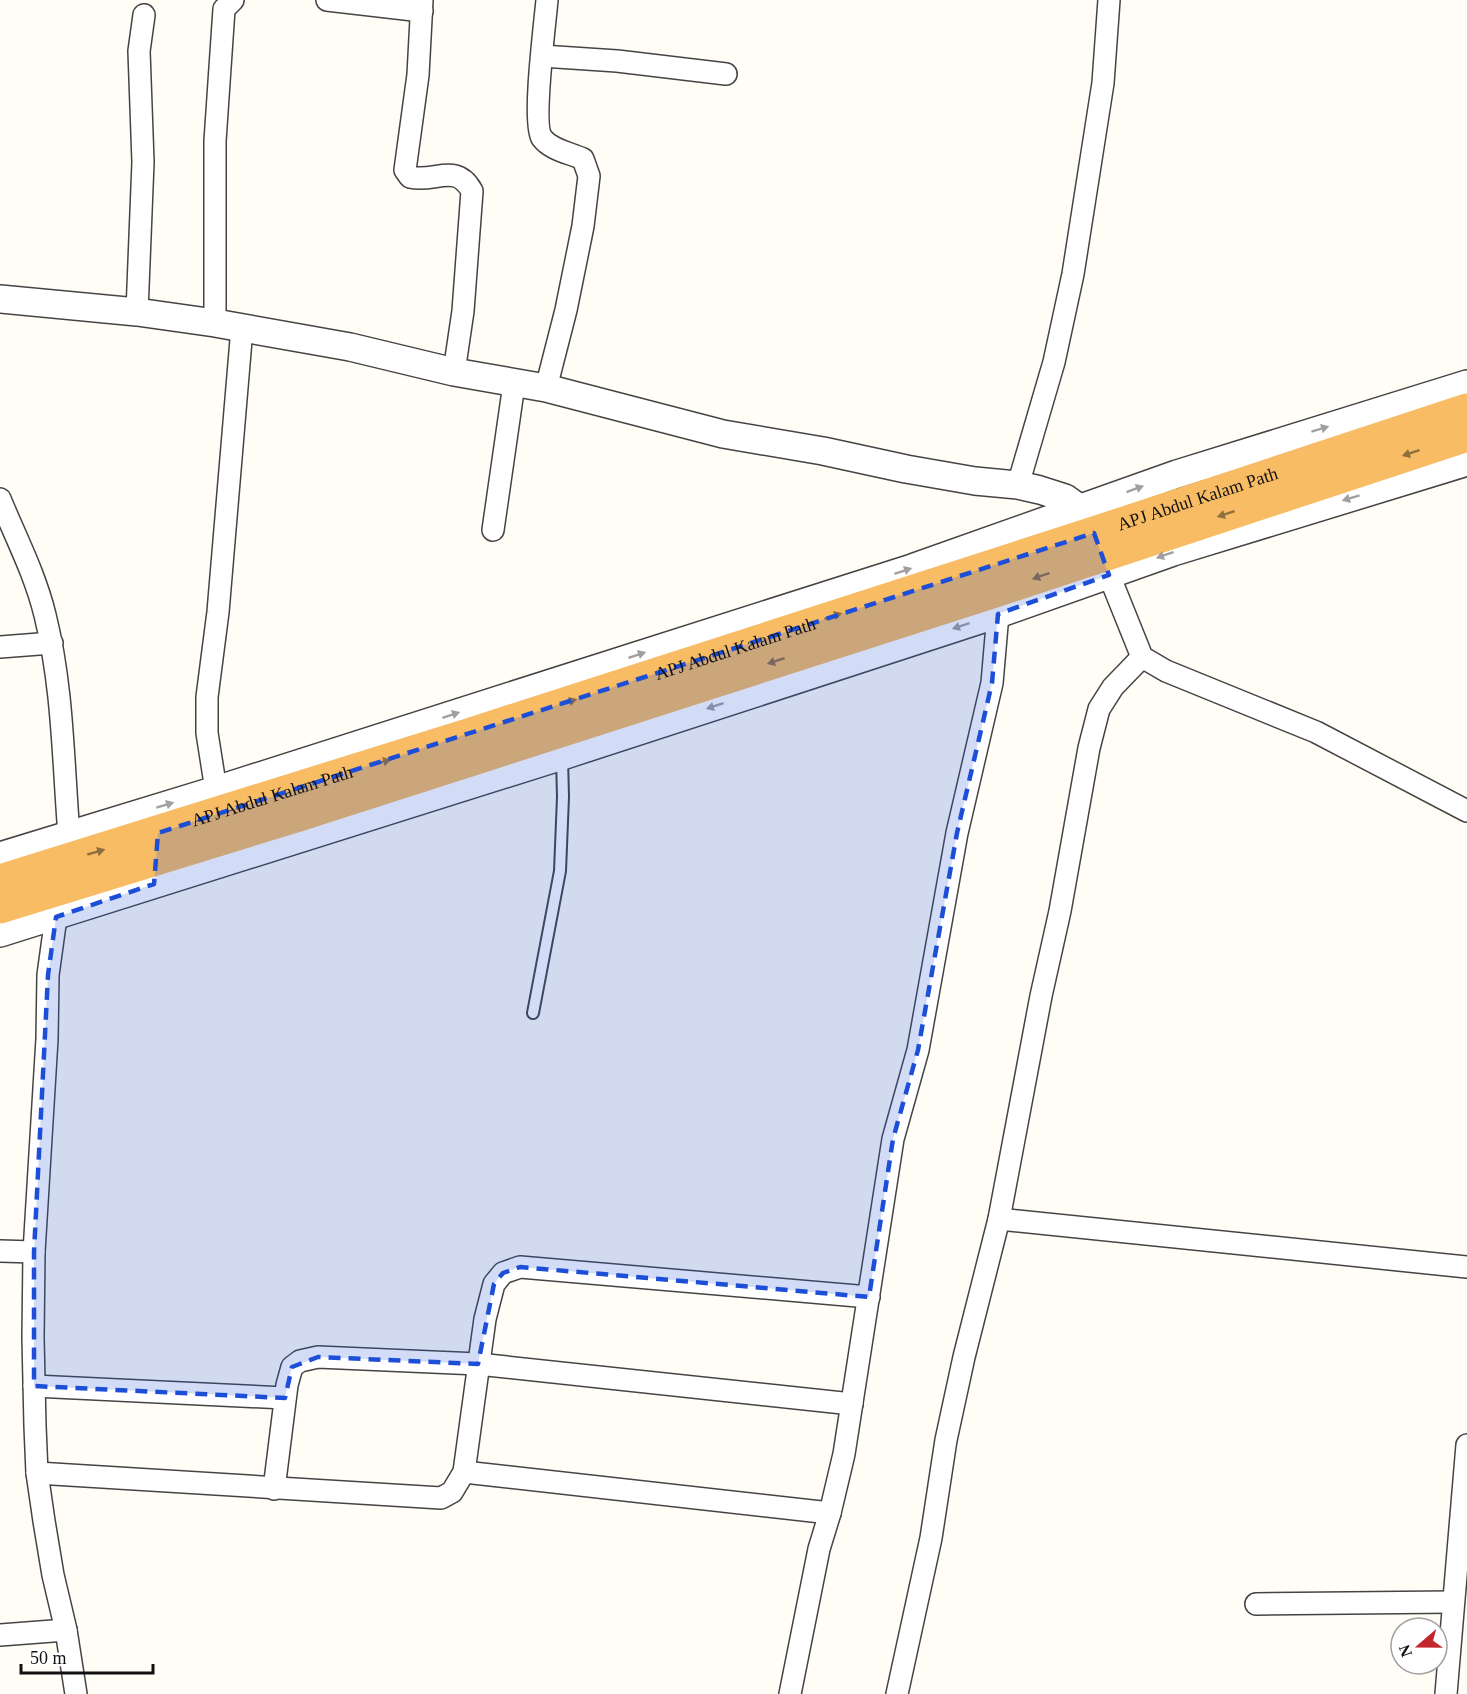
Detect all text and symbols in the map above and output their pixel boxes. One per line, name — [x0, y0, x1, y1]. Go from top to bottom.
one-way arrow — [1311, 424, 1329, 434]
one-way arrow — [1402, 449, 1420, 459]
street label: APJ Abdul Kalam Path — [1115, 463, 1280, 535]
one-way arrow — [1126, 484, 1144, 494]
one-way arrow — [1342, 494, 1360, 503]
one-way arrow — [1217, 510, 1235, 519]
one-way arrow — [1156, 551, 1174, 561]
one-way arrow — [894, 565, 912, 575]
one-way arrow — [1032, 571, 1050, 581]
one-way arrow — [824, 611, 842, 621]
street label: APJ Abdul Kalam Path — [652, 614, 818, 684]
one-way arrow — [952, 622, 970, 632]
one-way arrow — [628, 650, 646, 660]
one-way arrow — [767, 657, 785, 666]
one-way arrow — [559, 697, 577, 707]
one-way arrow — [706, 702, 724, 712]
one-way arrow — [442, 710, 460, 719]
one-way arrow — [373, 757, 391, 766]
street label: APJ Abdul Kalam Path — [189, 762, 355, 831]
one-way arrow — [157, 800, 175, 809]
one-way arrow — [87, 847, 105, 856]
north arrow — [1389, 1616, 1449, 1676]
scale bar — [21, 1637, 153, 1675]
text: N — [1395, 1642, 1415, 1659]
text: 50 m — [30, 1648, 67, 1668]

